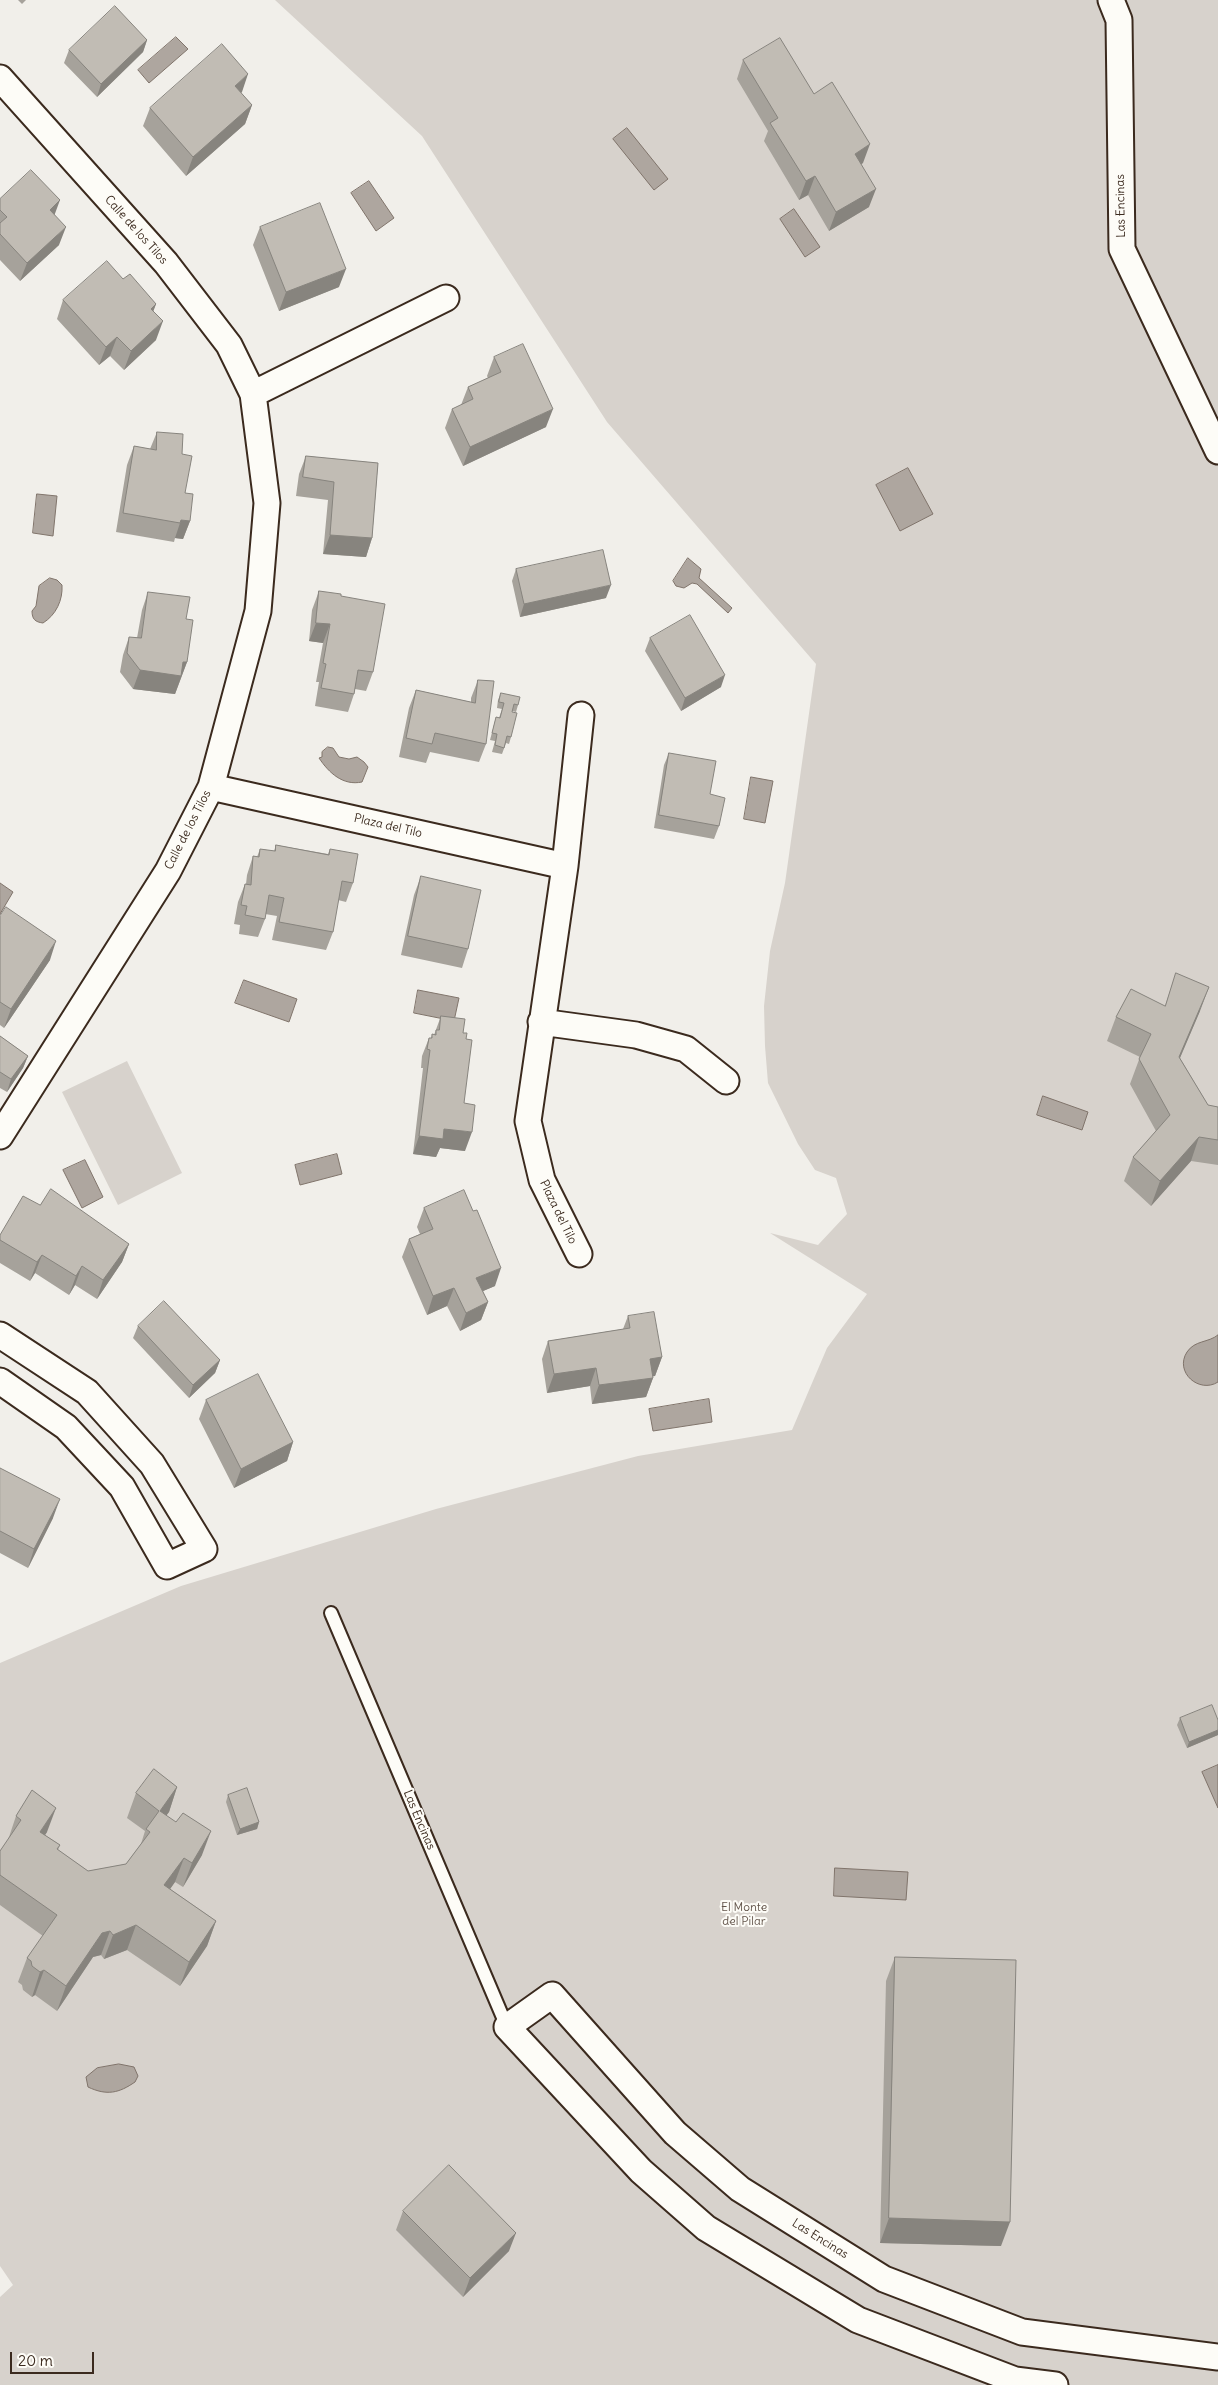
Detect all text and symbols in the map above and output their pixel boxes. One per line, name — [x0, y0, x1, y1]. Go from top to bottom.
street label: Las Encinas — [1113, 174, 1129, 238]
street label: Calle de los Tilos — [101, 193, 171, 267]
street label: Calle de los Tilos — [162, 788, 214, 872]
street label: Plaza del Tilo — [353, 811, 423, 841]
street label: Plaza del Tilo — [536, 1178, 580, 1246]
street label: Las Encinas — [400, 1788, 438, 1852]
park label: El Monte del Pilar — [721, 1901, 767, 1929]
street label: Las Encinas — [789, 2216, 851, 2262]
scale bar — [12, 2342, 96, 2374]
text: 20 m — [18, 2351, 53, 2370]

